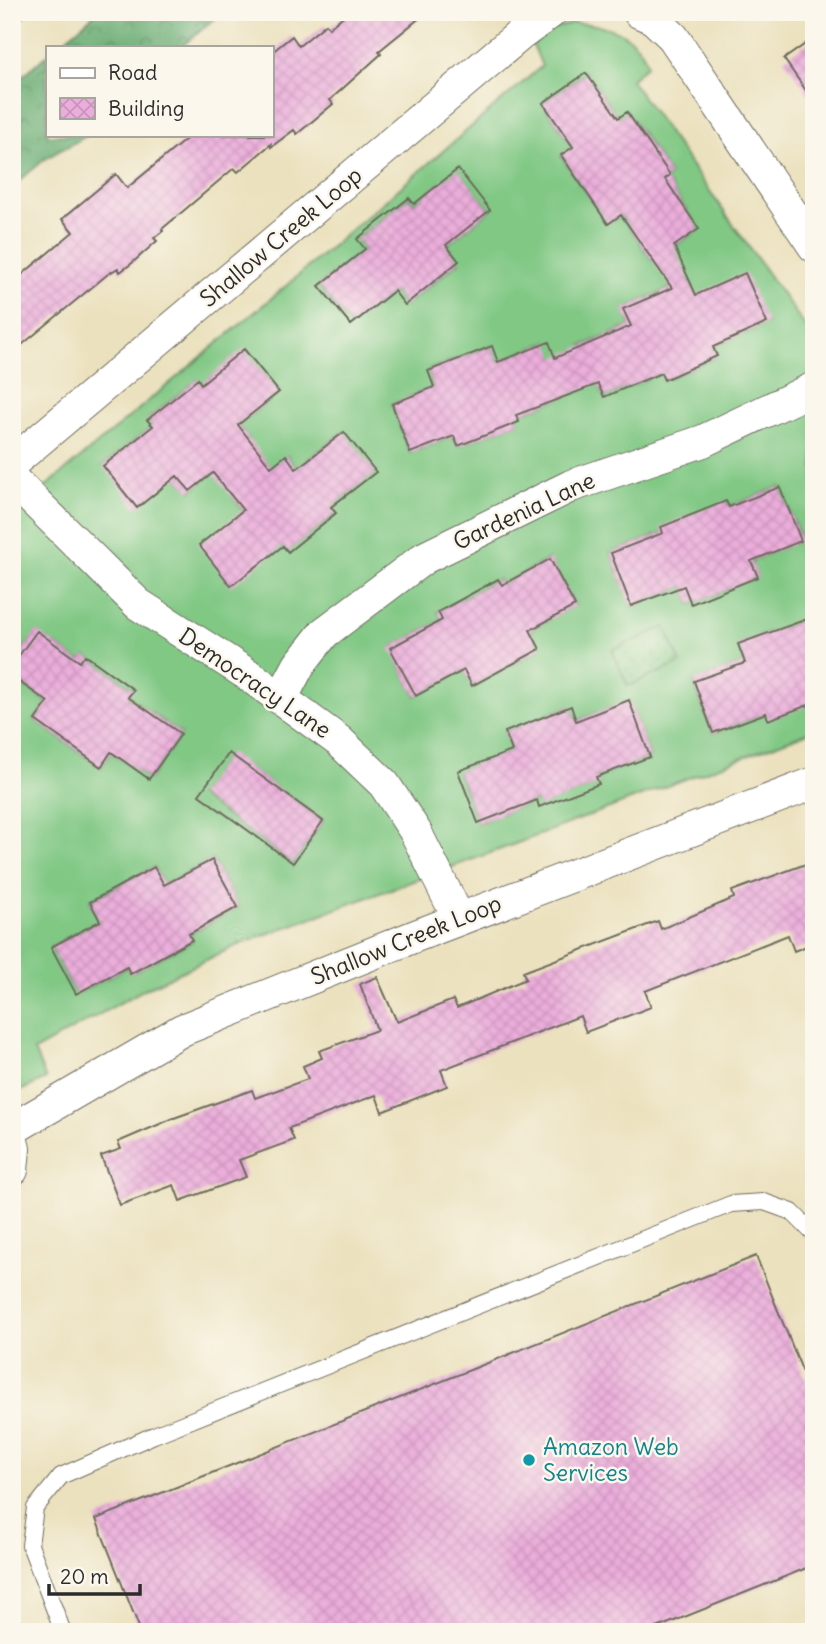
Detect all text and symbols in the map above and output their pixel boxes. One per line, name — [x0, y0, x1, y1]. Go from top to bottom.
legend — [46, 46, 273, 136]
text: Road — [108, 59, 157, 86]
text: Building — [108, 95, 184, 122]
street label: Shallow Creek Loop — [194, 160, 368, 313]
street label: Gardenia Lane — [448, 465, 599, 556]
street label: Democracy Lane — [174, 621, 337, 744]
street label: Shallow Creek Loop — [306, 888, 505, 991]
place label: Amazon Web Services — [543, 1432, 679, 1487]
marker: Amazon Web Services — [521, 1452, 537, 1468]
scale bar — [49, 1553, 140, 1597]
text: 20 m — [60, 1563, 109, 1590]

